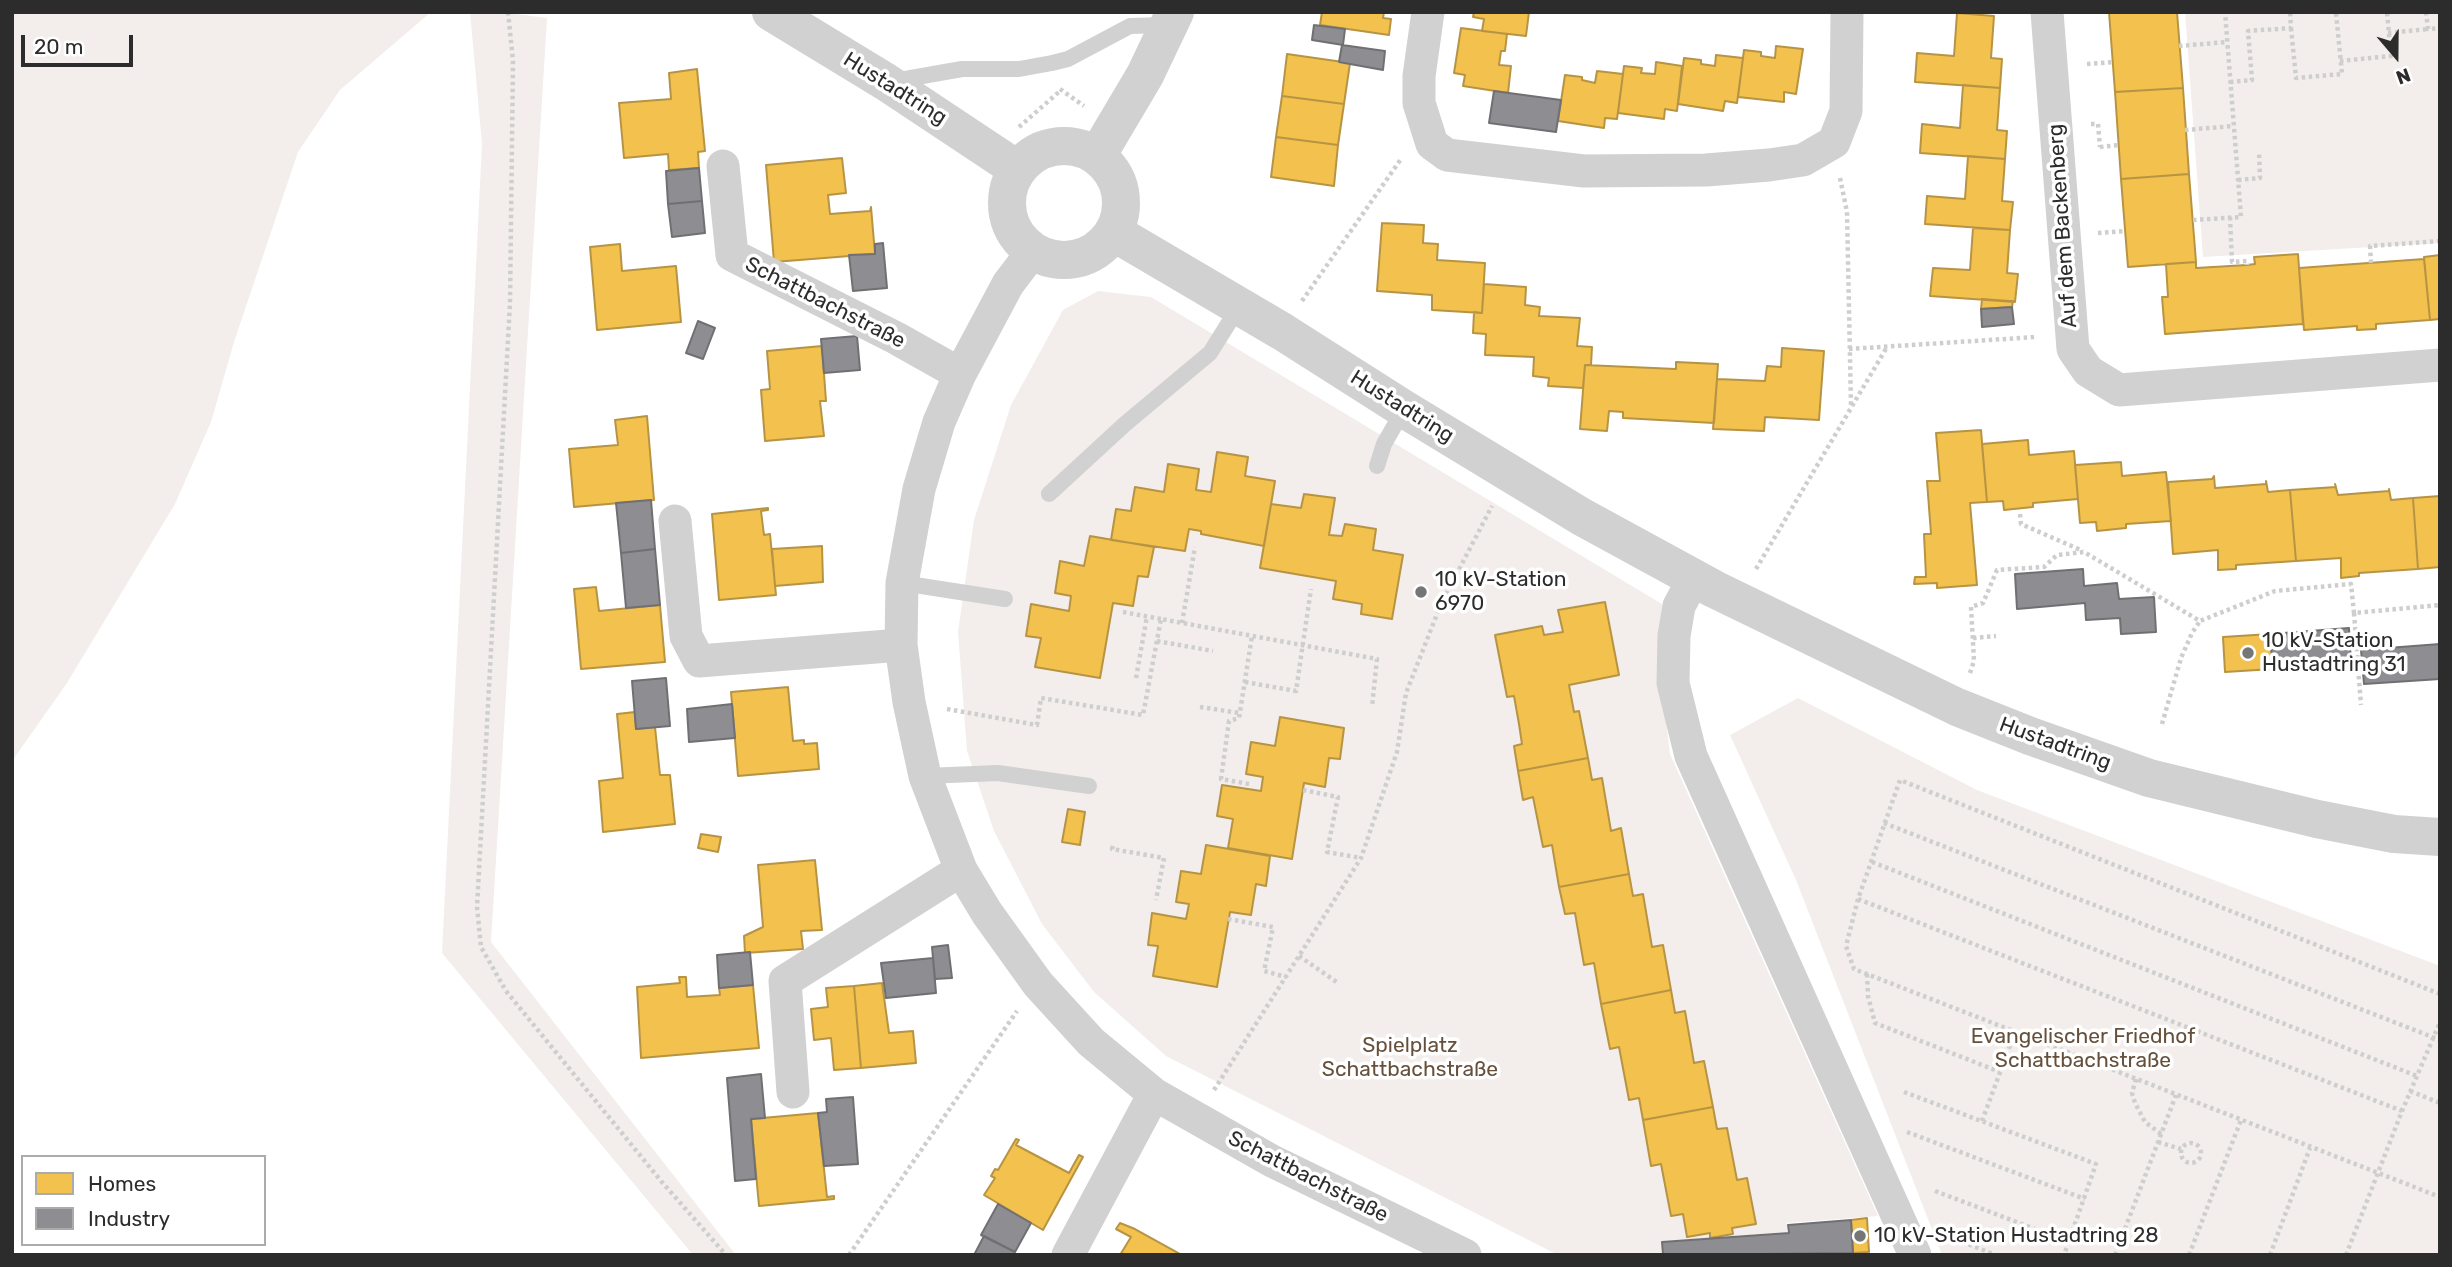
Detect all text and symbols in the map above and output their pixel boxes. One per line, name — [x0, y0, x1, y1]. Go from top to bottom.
scale bar — [24, 21, 136, 65]
north arrow — [2361, 21, 2431, 91]
text: 20 m — [34, 34, 83, 59]
street label: Hustadtring — [839, 47, 951, 131]
text: N — [2393, 63, 2414, 89]
street label: Auf dem Backenberg — [2043, 123, 2083, 329]
street label: Schattbachstraße — [741, 252, 909, 354]
street label: Hustadtring — [1346, 365, 1458, 449]
place label: 10 kV-Station 6970 — [1435, 567, 1566, 617]
marker: 10 kV-Station 6970 — [1413, 584, 1429, 600]
place label: 10 kV-Station Hustadtring 31 — [2262, 628, 2406, 678]
marker: 10 kV-Station Hustadtring 31 — [2240, 645, 2256, 661]
street label: Hustadtring — [1996, 712, 2114, 776]
park label: Evangelischer Friedhof Schattbachstraße — [1971, 1024, 2195, 1074]
park label: Spielplatz Schattbachstraße — [1322, 1033, 1498, 1083]
street label: Schattbachstraße — [1224, 1126, 1392, 1228]
legend — [21, 1155, 266, 1246]
text: Homes — [88, 1171, 156, 1196]
text: Industry — [88, 1206, 170, 1231]
place label: 10 kV-Station Hustadtring 28 — [1874, 1223, 2159, 1249]
marker: 10 kV-Station Hustadtring 28 — [1852, 1228, 1868, 1244]

